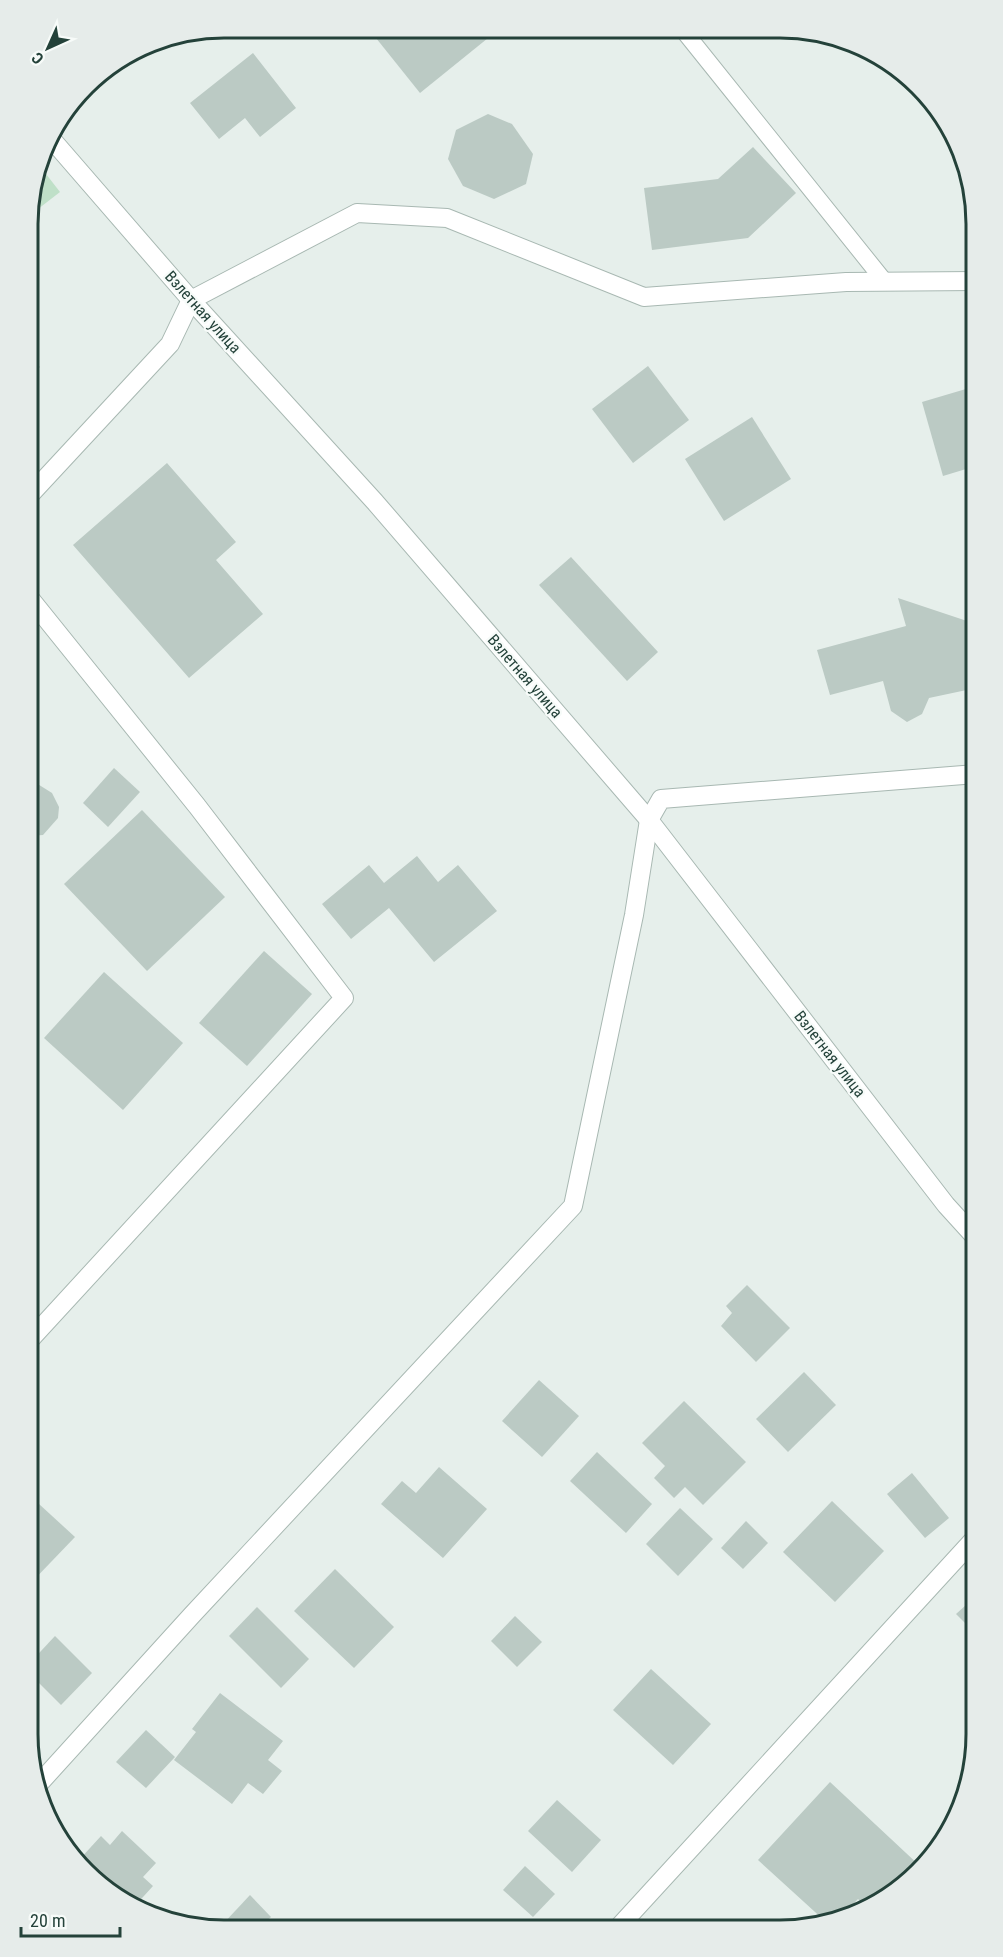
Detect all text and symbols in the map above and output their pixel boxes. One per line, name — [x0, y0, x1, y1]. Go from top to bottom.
north arrow — [18, 18, 78, 78]
text: С — [28, 48, 48, 68]
street label: Взлетная улица — [161, 267, 245, 357]
street label: Взлетная улица — [484, 630, 566, 722]
street label: Взлетная улица — [790, 1007, 870, 1101]
scale bar — [21, 1900, 120, 1938]
text: 20 m — [30, 1910, 65, 1931]

